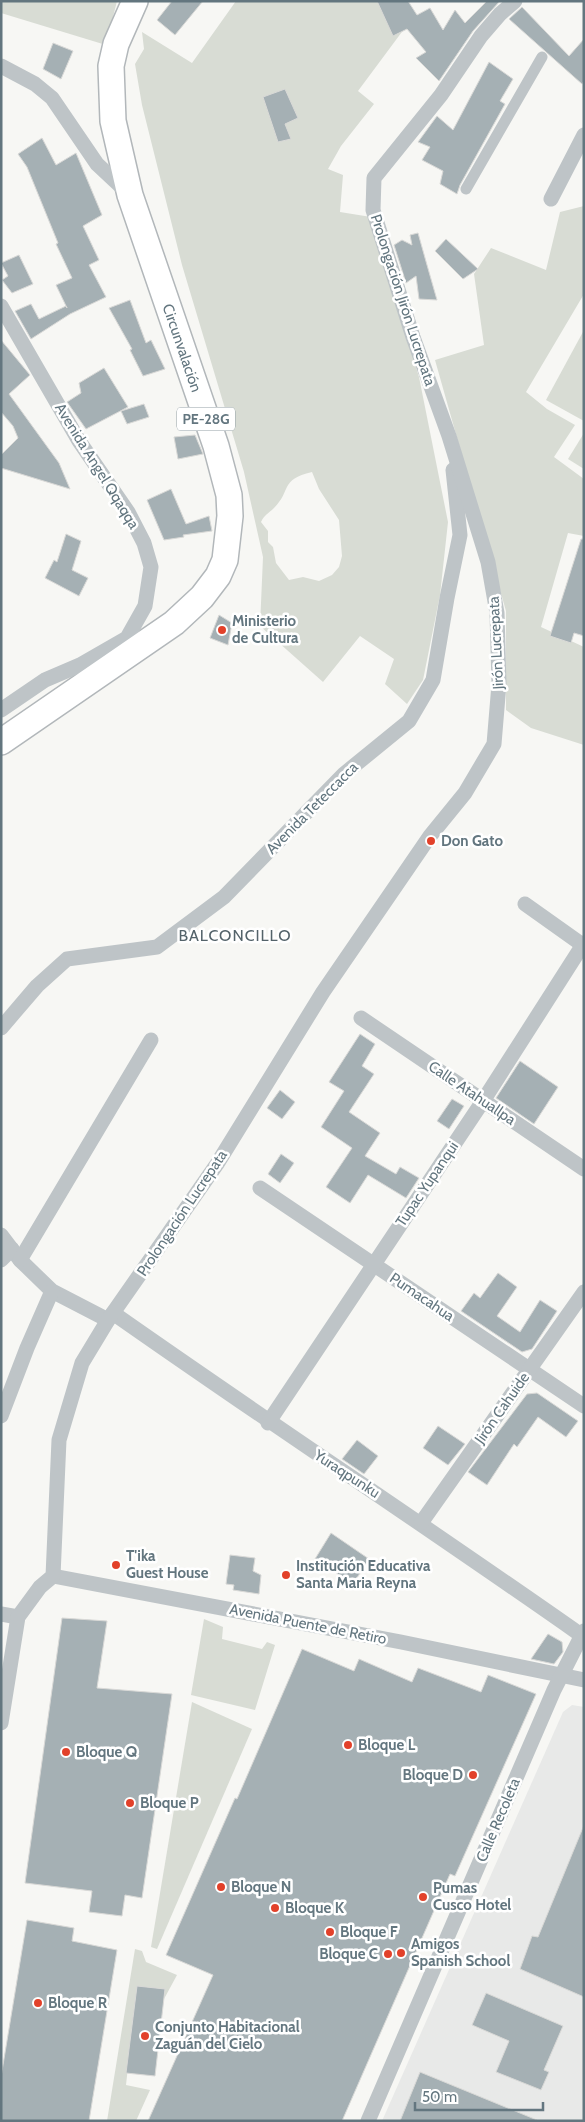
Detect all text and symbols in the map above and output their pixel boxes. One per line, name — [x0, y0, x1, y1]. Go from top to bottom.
street label: Prolongación Jirón Lucrepata — [367, 212, 440, 389]
street label: Circunvalación — [158, 302, 206, 394]
street label: Avenida Angel Qqaqqa — [51, 400, 143, 533]
road number: PE-28G — [177, 408, 235, 430]
street label: Jirón Lucrepata — [485, 595, 507, 691]
place label: Ministerio de Cultura — [232, 612, 299, 647]
marker: Ministerio de Cultura — [216, 624, 228, 636]
street label: Avenida Teteccacca — [262, 758, 362, 858]
place label: Don Gato — [441, 832, 503, 850]
marker: Don Gato — [425, 835, 437, 847]
district label: BALCONCILLO — [178, 926, 292, 945]
street label: Calle Atahuallpa — [425, 1057, 520, 1129]
street label: Tupac Yupanqui — [392, 1138, 462, 1230]
street label: Prolongación Lucrepata — [133, 1146, 231, 1279]
street label: Pumacahua — [386, 1269, 458, 1326]
street label: Jirón Cahuide — [470, 1369, 533, 1448]
street label: Yuraqpunku — [310, 1446, 383, 1502]
place label: T'ika Guest House — [126, 1547, 209, 1582]
place label: Institución Educativa Santa Maria Reyna — [296, 1557, 431, 1592]
marker: T'ika Guest House — [110, 1559, 122, 1571]
marker: Institución Educativa Santa Maria Reyna — [280, 1569, 292, 1581]
street label: Avenida Puente de Retiro — [228, 1600, 388, 1648]
place label: Bloque L — [358, 1736, 416, 1754]
marker: Bloque L — [342, 1739, 354, 1751]
place label: Bloque Q — [76, 1743, 137, 1761]
marker: Bloque Q — [60, 1746, 72, 1758]
place label: Bloque D — [403, 1766, 463, 1784]
marker: Bloque D — [467, 1769, 479, 1781]
street label: Calle Recoleta — [472, 1775, 524, 1865]
place label: Bloque P — [140, 1794, 199, 1812]
marker: Bloque P — [124, 1797, 136, 1809]
place label: Bloque N — [231, 1878, 291, 1896]
place label: Pumas Cusco Hotel — [433, 1879, 511, 1914]
marker: Bloque N — [215, 1881, 227, 1893]
marker: Pumas Cusco Hotel — [417, 1891, 429, 1903]
place label: Bloque K — [285, 1899, 345, 1917]
marker: Bloque K — [269, 1902, 281, 1914]
place label: Bloque F — [340, 1923, 398, 1941]
marker: Bloque F — [324, 1926, 336, 1938]
place label: Amigos Spanish School — [411, 1935, 510, 1970]
place label: Bloque C — [319, 1945, 378, 1963]
marker: Amigos Spanish School — [395, 1947, 407, 1959]
marker: Bloque C — [382, 1948, 394, 1960]
place label: Bloque R — [48, 1994, 108, 2012]
marker: Bloque R — [32, 1997, 44, 2009]
place label: Conjunto Habitacional Zaguán del Cielo — [155, 2018, 300, 2053]
marker: Conjunto Habitacional Zaguán del Cielo — [139, 2030, 151, 2042]
scale bar — [415, 2080, 542, 2112]
text: 50 m — [422, 2088, 457, 2106]

